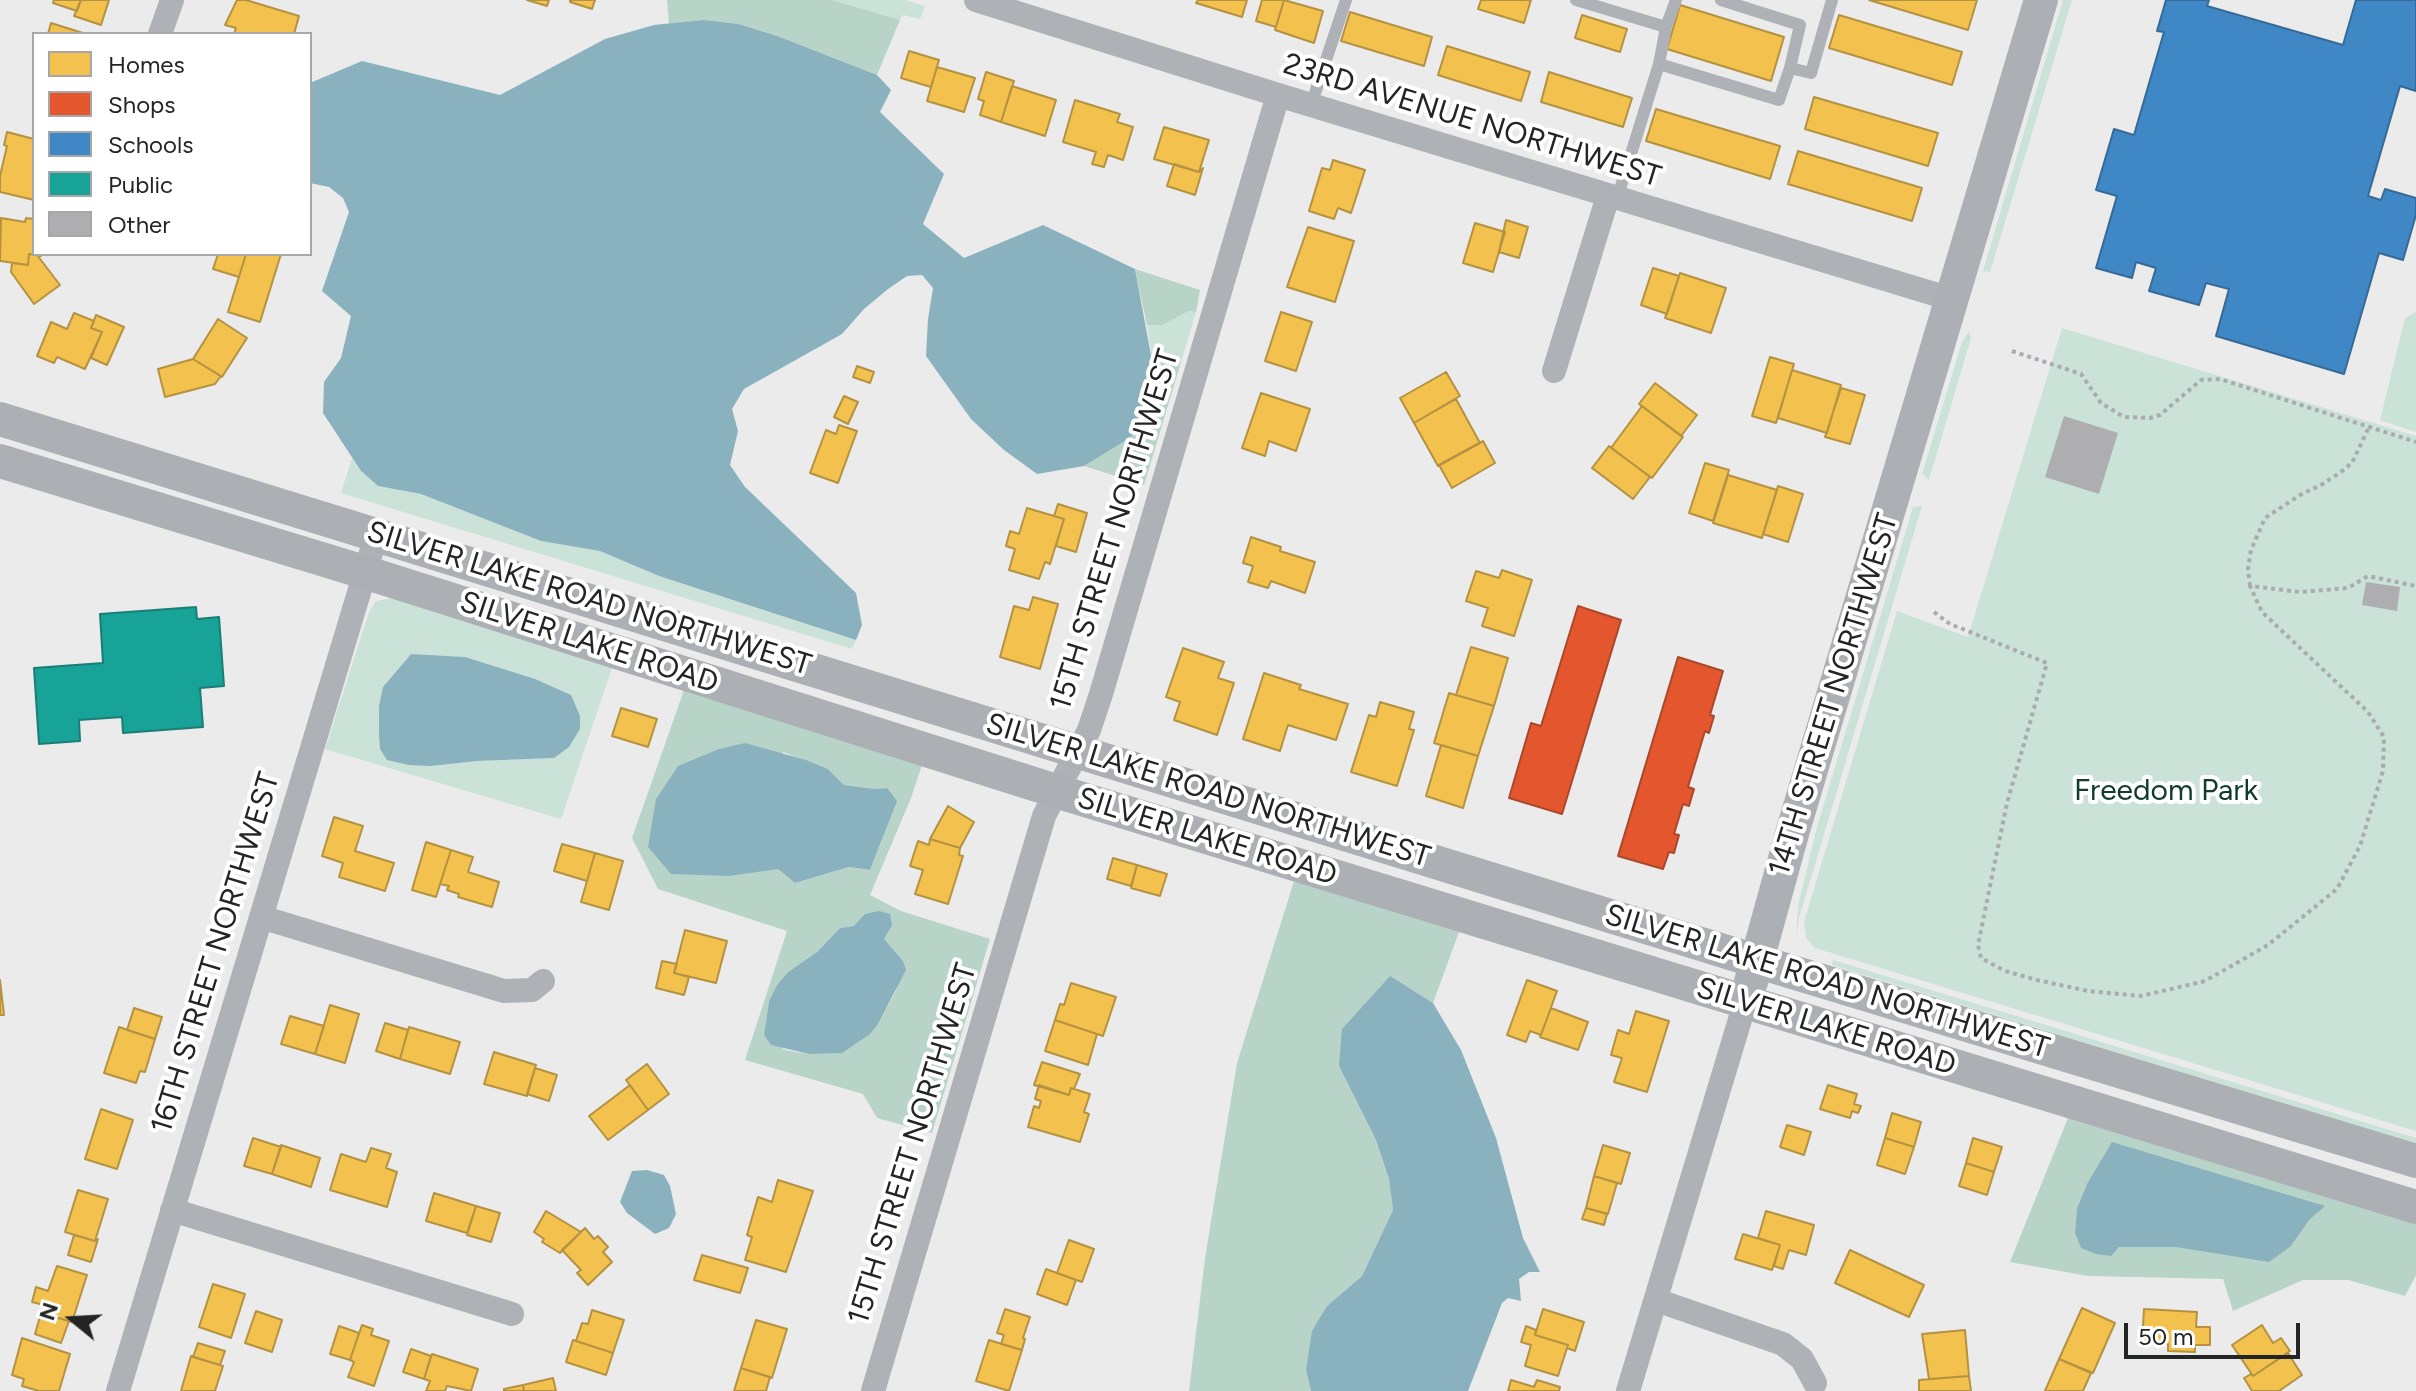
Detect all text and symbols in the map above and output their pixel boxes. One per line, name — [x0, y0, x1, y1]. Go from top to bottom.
legend — [32, 32, 312, 256]
street label: 23RD AVENUE NORTHWEST — [1279, 46, 1665, 196]
text: Homes — [108, 50, 185, 79]
text: Shops — [108, 90, 175, 119]
text: Schools — [108, 130, 193, 159]
text: Public — [108, 170, 173, 199]
text: Other — [108, 210, 170, 239]
street label: 15TH STREET NORTHWEST — [1043, 345, 1187, 715]
street label: 14TH STREET NORTHWEST — [1762, 510, 1906, 880]
street label: SILVER LAKE ROAD NORTHWEST — [363, 514, 815, 684]
street label: SILVER LAKE ROAD — [455, 584, 723, 702]
street label: SILVER LAKE ROAD NORTHWEST — [982, 706, 1434, 876]
street label: 16TH STREET NORTHWEST — [144, 768, 288, 1138]
park label: Freedom Park — [2074, 773, 2258, 809]
street label: SILVER LAKE ROAD — [1073, 780, 1341, 894]
street label: SILVER LAKE ROAD NORTHWEST — [1601, 897, 2053, 1067]
street label: 15TH STREET NORTHWEST — [841, 959, 985, 1329]
street label: SILVER LAKE ROAD — [1692, 970, 1960, 1084]
north arrow — [32, 1279, 112, 1359]
text: N — [33, 1299, 64, 1324]
scale bar — [2128, 1307, 2304, 1357]
text: 50 m — [2138, 1322, 2194, 1351]

